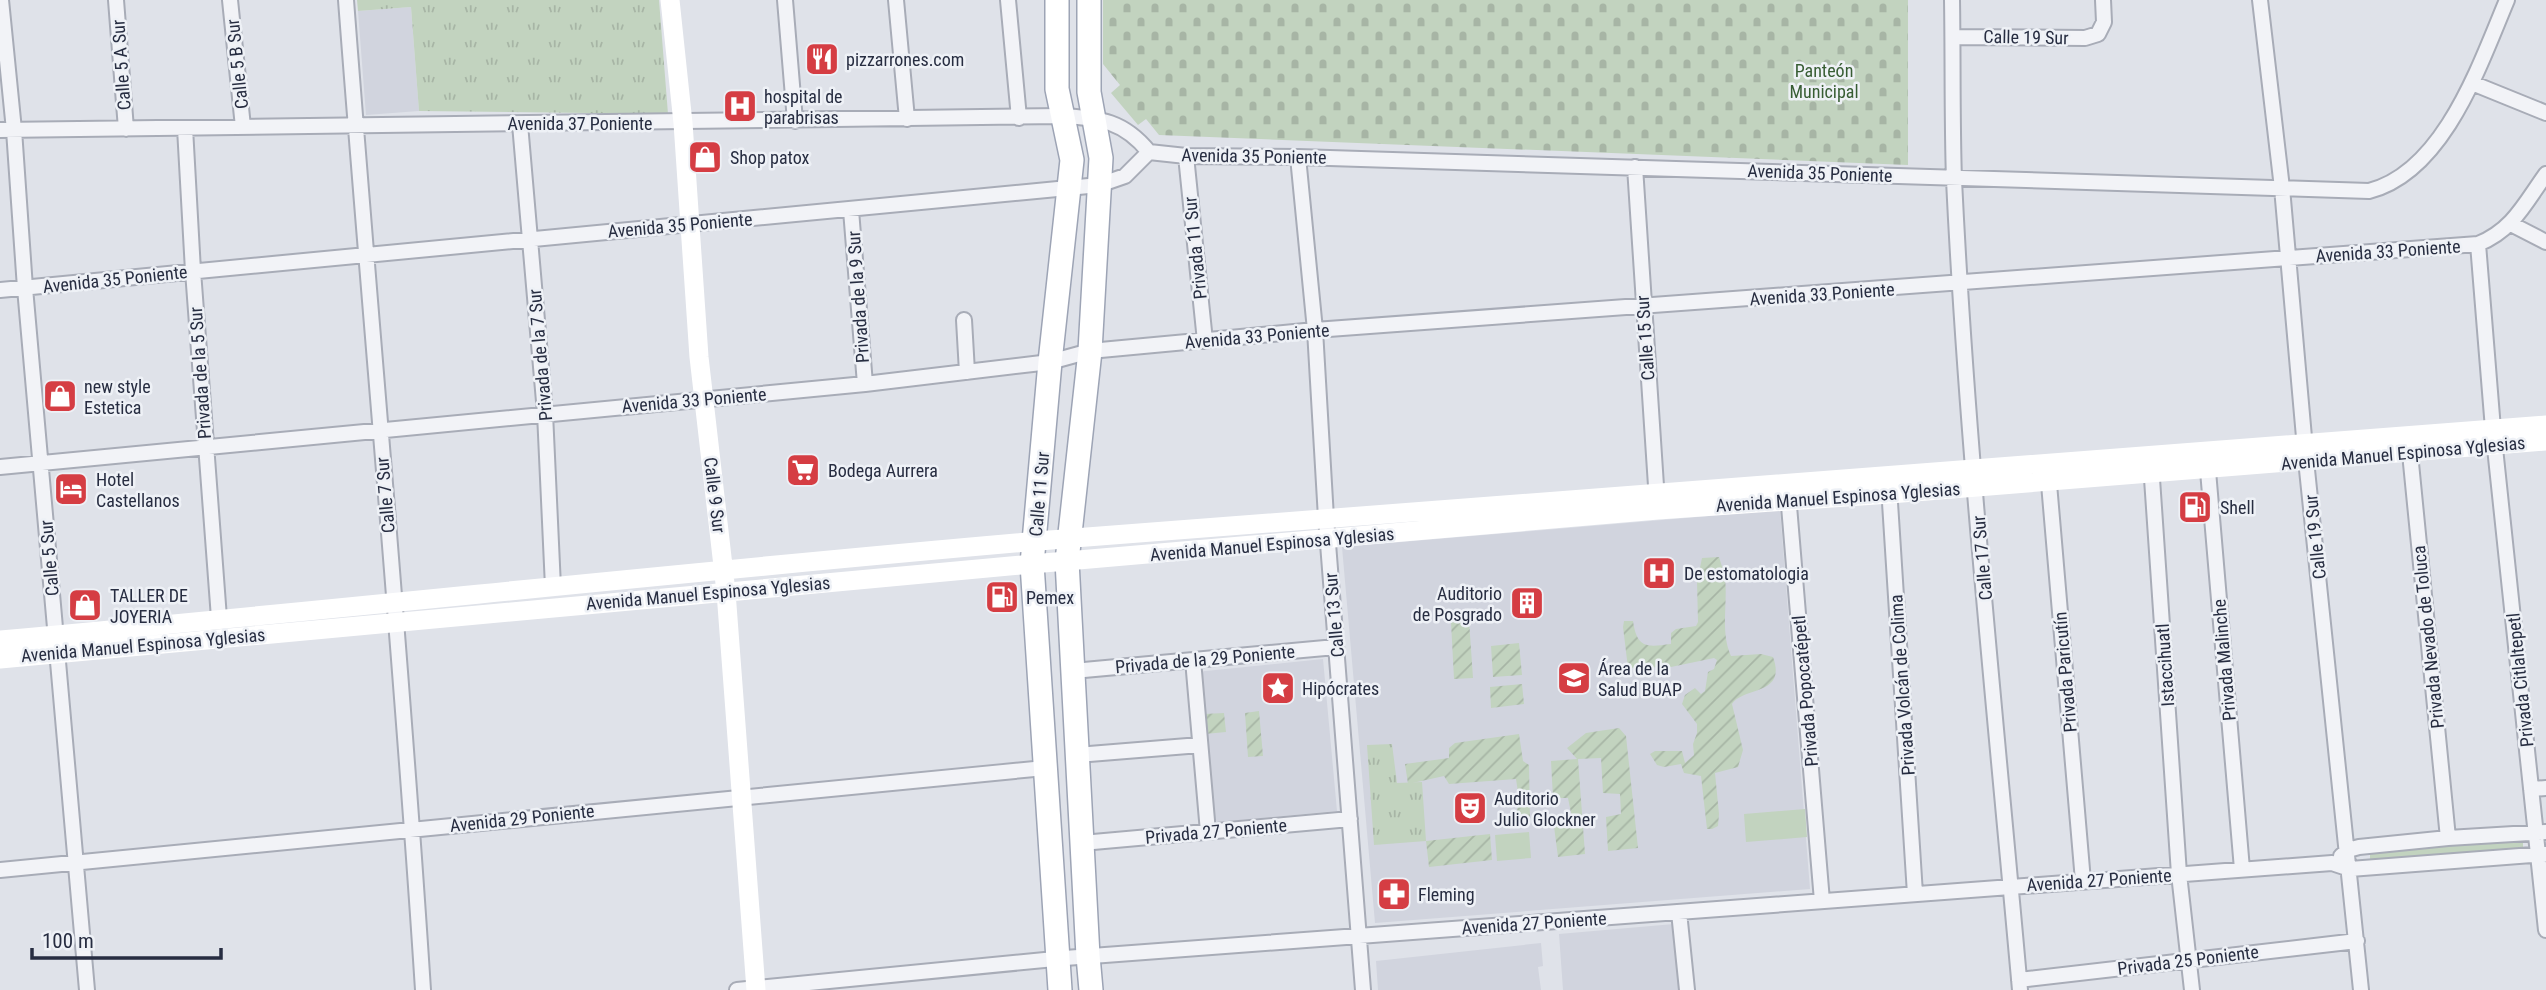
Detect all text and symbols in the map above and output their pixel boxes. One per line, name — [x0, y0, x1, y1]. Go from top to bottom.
street label: Calle 5 B Sur — [222, 18, 252, 110]
street label: Calle 5 A Sur — [107, 19, 135, 111]
street label: Calle 19 Sur — [1983, 26, 2069, 48]
restaurant icon: pizzarrones.com — [803, 40, 841, 78]
place label: pizzarrones.com — [846, 49, 964, 70]
park label: Panteón Municipal — [1789, 60, 1859, 102]
place label: hospital de parabrisas — [764, 86, 843, 128]
hospital icon: hospital de parabrisas — [721, 87, 759, 125]
street label: Avenida 37 Poniente — [507, 113, 653, 134]
shop icon: Shop patox — [686, 138, 724, 176]
street label: Avenida 35 Poniente — [1181, 144, 1327, 168]
place label: Shop patox — [730, 147, 810, 168]
street label: Avenida 35 Poniente — [1747, 160, 1893, 186]
street label: Privada 11 Sur — [1179, 195, 1211, 300]
street label: Avenida 35 Poniente — [607, 208, 753, 242]
street label: Privada de la 9 Sur — [843, 230, 873, 364]
street label: Avenida 33 Poniente — [2315, 235, 2461, 267]
street label: Avenida 35 Poniente — [42, 261, 188, 297]
street label: Avenida 33 Poniente — [1749, 278, 1895, 310]
street label: Privada de la 7 Sur — [524, 288, 556, 422]
street label: Calle 15 Sur — [1632, 294, 1658, 381]
street label: Privada de la 5 Sur — [185, 306, 215, 440]
street label: Avenida 33 Poniente — [1184, 319, 1330, 353]
place label: new style Estetica — [84, 376, 151, 418]
shop icon: new style Estetica — [41, 377, 79, 415]
street label: Avenida 33 Poniente — [621, 383, 767, 417]
street label: Avenida Manuel Espinosa Yglesias — [2280, 432, 2526, 474]
street label: Calle 11 Sur — [1025, 450, 1053, 537]
supermarket icon: Bodega Aurrera — [784, 451, 822, 489]
street label: Calle 7 Sur — [371, 456, 399, 534]
street label: Calle 9 Sur — [700, 456, 730, 535]
place label: Bodega Aurrera — [828, 460, 938, 481]
place label: Hotel Castellanos — [96, 469, 180, 511]
hotel icon: Hotel Castellanos — [52, 470, 90, 508]
street label: Avenida Manuel Espinosa Yglesias — [1715, 478, 1961, 516]
fuel station icon: Shell — [2176, 488, 2214, 526]
street label: Calle 19 Sur — [2300, 493, 2330, 580]
place label: Shell — [2220, 497, 2255, 518]
street label: Calle 17 Sur — [1968, 514, 1996, 601]
street label: Calle 5 Sur — [35, 519, 63, 597]
street label: Avenida Manuel Espinosa Yglesias — [1149, 523, 1395, 565]
street label: Privada Nevado de Toluca — [2408, 545, 2448, 729]
hospital icon: De estomatologia — [1640, 554, 1678, 592]
place label: De estomatologia — [1684, 563, 1809, 584]
street label: Calle 13 Sur — [1320, 571, 1348, 658]
street label: Avenida Manuel Espinosa Yglesias — [585, 572, 831, 614]
fuel station icon: Pemex — [983, 578, 1021, 616]
place label: Auditorio de Posgrado — [1413, 583, 1502, 625]
building icon: Auditorio de Posgrado — [1508, 584, 1546, 622]
place label: TALLER DE JOYERIA — [110, 585, 188, 627]
shop icon: TALLER DE JOYERIA — [66, 586, 104, 624]
place label: Pemex — [1026, 587, 1074, 608]
street label: Privada Volcán de Colima — [1885, 594, 1919, 776]
street label: Privada Malinche — [2208, 598, 2240, 722]
street label: Privada Paricutín — [2049, 611, 2081, 733]
street label: Privada Citlaltepetl — [2503, 612, 2537, 748]
street label: Privada Popocatépetl — [1788, 614, 1822, 768]
street label: Istaccihuatl — [2152, 623, 2178, 707]
street label: Avenida Manuel Espinosa Yglesias — [20, 624, 266, 666]
street label: Privada de la 29 Poniente — [1114, 641, 1296, 677]
place label: Área de la Salud BUAP — [1598, 658, 1682, 700]
school or university icon: Área de la Salud BUAP — [1555, 659, 1593, 697]
place icon: Hipócrates — [1259, 669, 1297, 707]
place label: Hipócrates — [1302, 678, 1379, 699]
place label: Auditorio Julio Glockner — [1494, 788, 1596, 830]
theatre icon: Auditorio Julio Glockner — [1451, 789, 1489, 827]
street label: Avenida 29 Poniente — [449, 800, 595, 836]
street label: Privada 27 Poniente — [1144, 814, 1288, 848]
street label: Avenida 27 Poniente — [2026, 864, 2172, 896]
pharmacy icon: Fleming — [1375, 875, 1413, 913]
place label: Fleming — [1418, 884, 1475, 905]
street label: Avenida 27 Poniente — [1461, 907, 1607, 939]
scale bar — [32, 916, 220, 960]
text: 100 m — [42, 929, 94, 953]
street label: Privada 25 Poniente — [2116, 941, 2260, 979]

